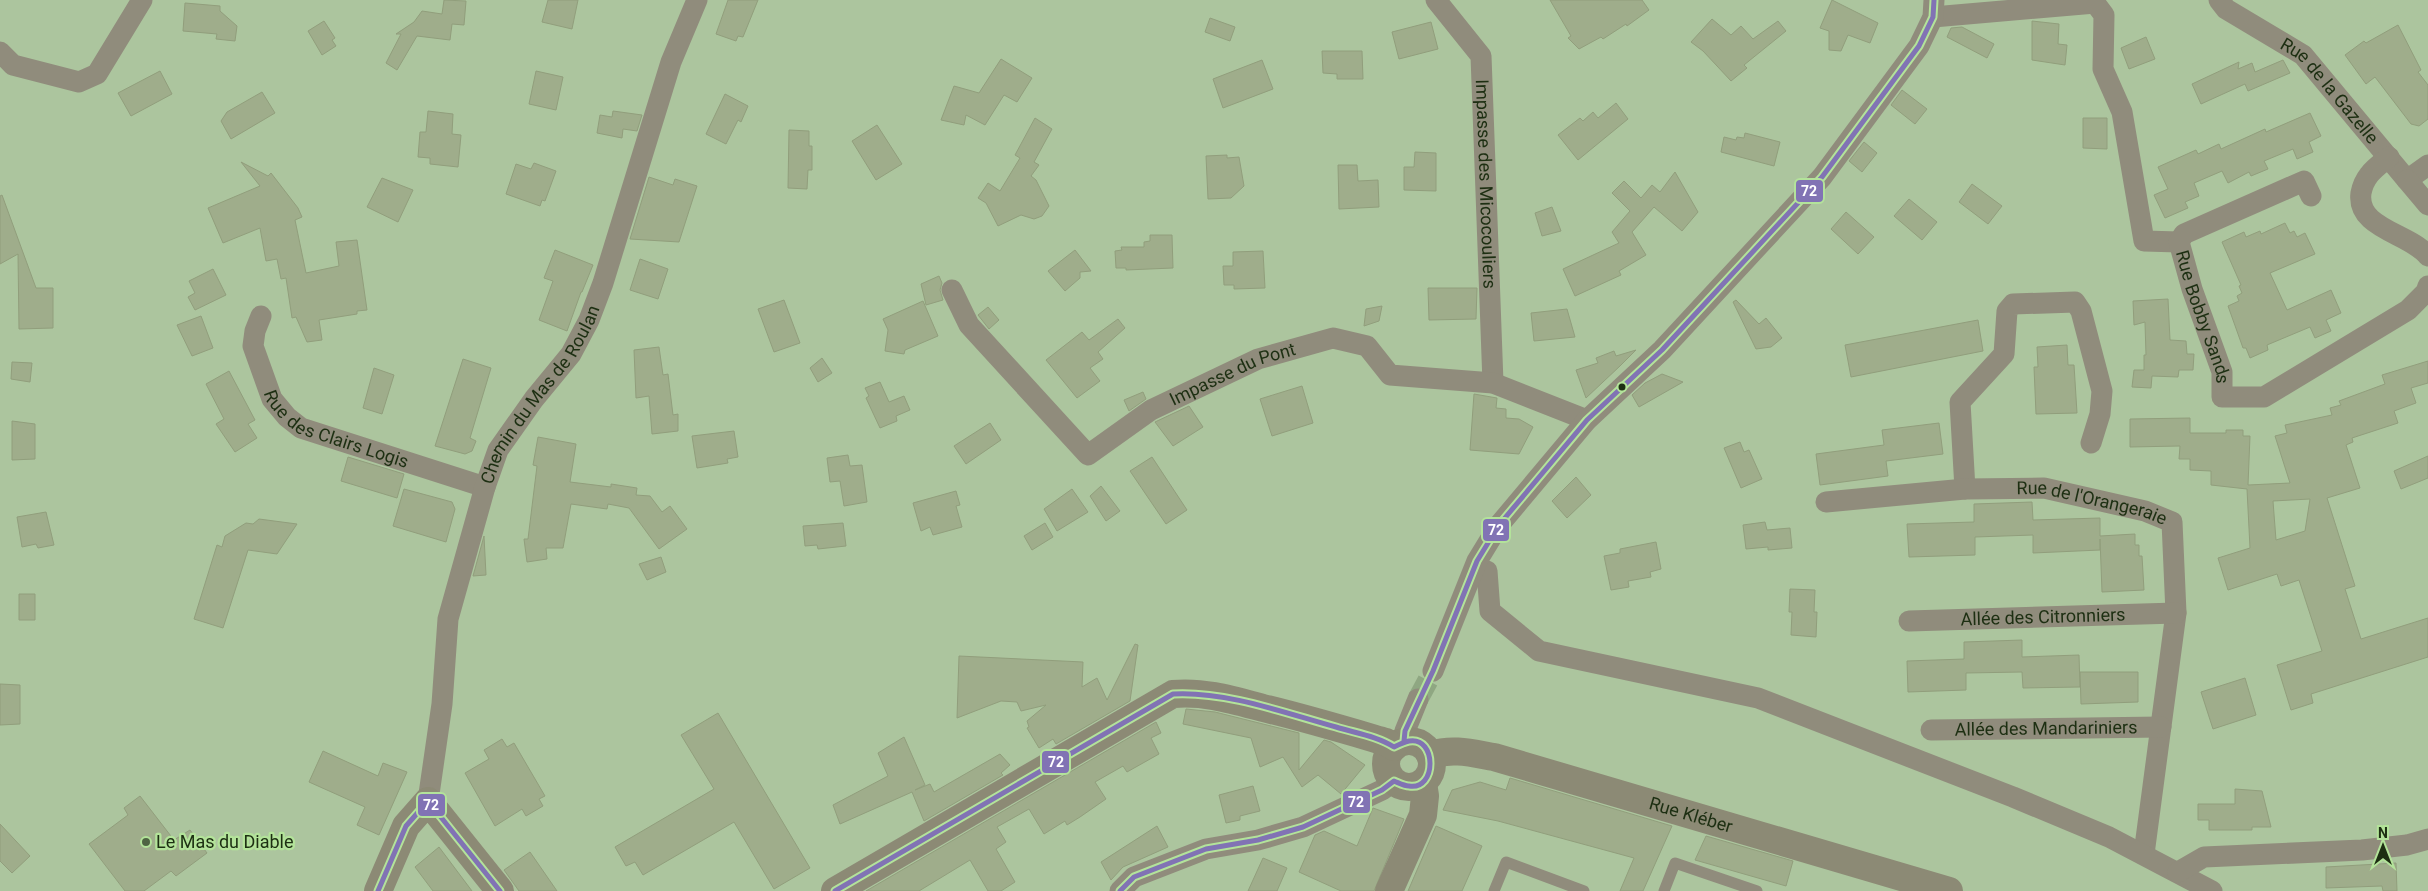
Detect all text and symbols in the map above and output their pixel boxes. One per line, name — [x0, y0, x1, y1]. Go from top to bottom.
street label: Rue de la Gazelle — [2277, 33, 2383, 148]
street label: Impasse des Micocouliers — [1472, 79, 1501, 289]
line badge: 72 — [1795, 179, 1824, 203]
text: 72 — [1801, 183, 1817, 199]
street label: Rue Bobby Sands — [2172, 248, 2233, 384]
street label: Chemin du Mas de Roulan — [476, 302, 604, 486]
street label: Impasse du Pont — [1166, 338, 1298, 410]
unlabelled marker — [1617, 382, 1627, 392]
street label: Rue des Clairs Logis — [260, 387, 411, 472]
street label: Rue de l'Orangeraie — [2016, 477, 2170, 529]
line badge: 72 — [1482, 518, 1510, 542]
text: 72 — [1488, 522, 1504, 538]
street label: Allée des Citronniers — [1960, 604, 2126, 629]
street label: Allée des Mandariniers — [1954, 716, 2138, 740]
line badge: 72 — [1041, 750, 1070, 774]
text: 72 — [1048, 754, 1064, 770]
line badge: 72 — [1342, 790, 1371, 814]
street label: Rue Kléber — [1647, 792, 1735, 837]
line badge: 72 — [417, 793, 446, 817]
text: 72 — [1348, 794, 1364, 810]
text: 72 — [423, 797, 439, 813]
north arrow — [2358, 821, 2408, 871]
text: N — [2378, 825, 2388, 841]
place label: Le Mas du Diable — [156, 831, 294, 852]
marker: Le Mas du Diable — [140, 836, 152, 848]

